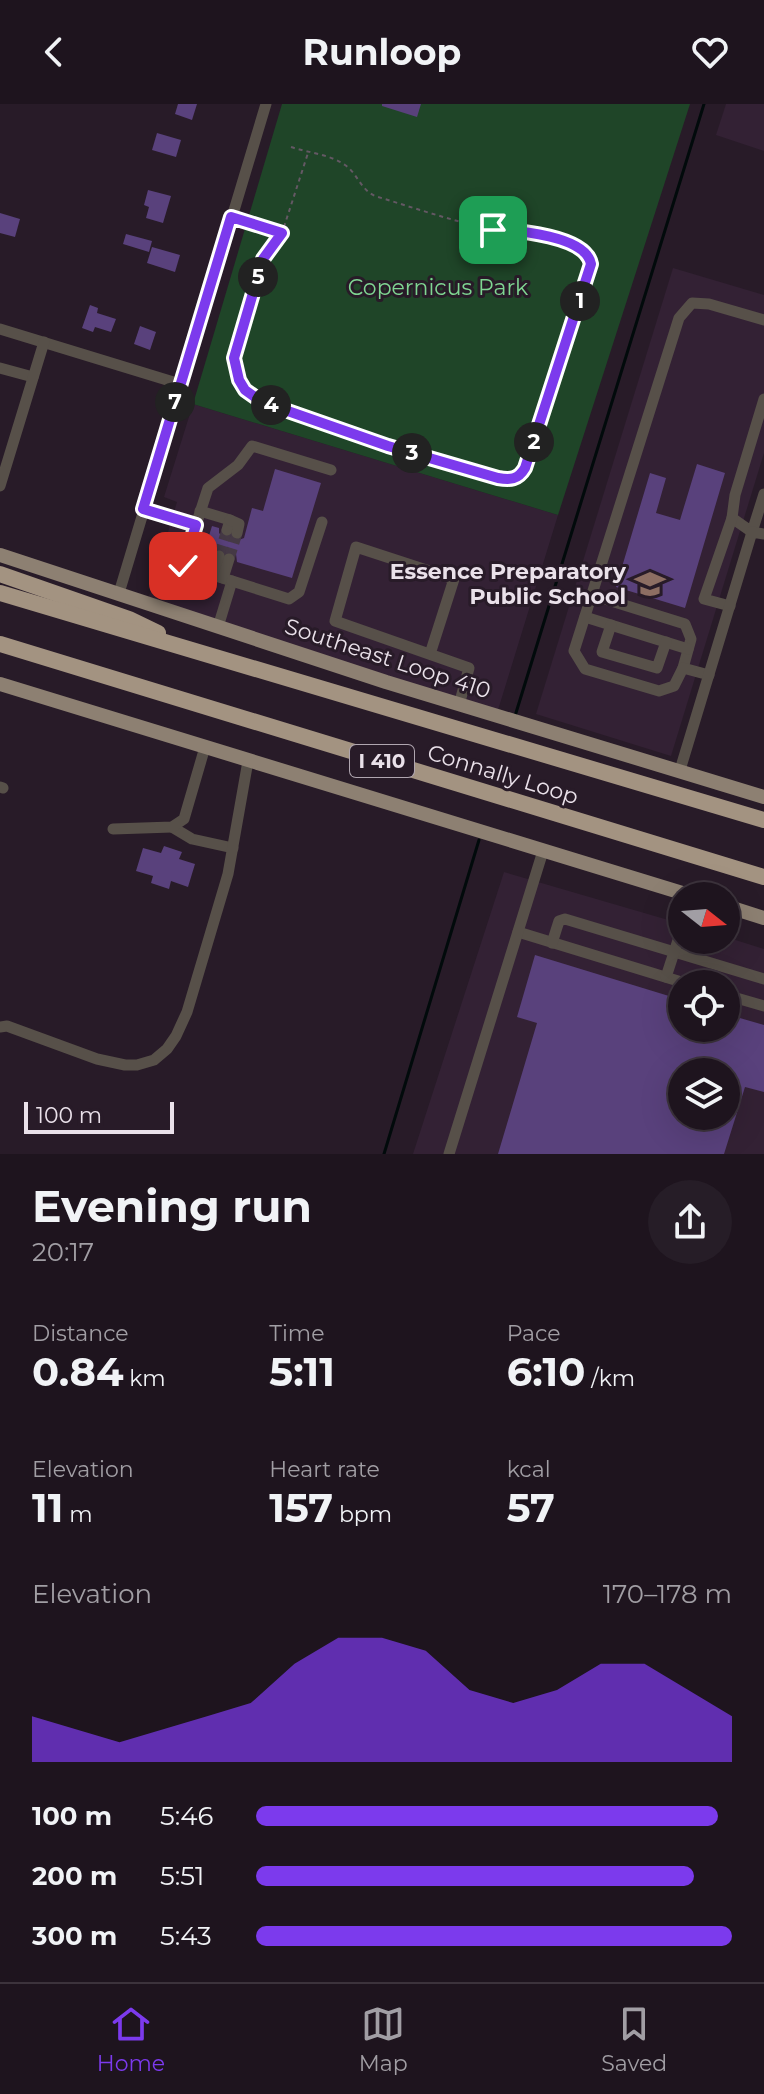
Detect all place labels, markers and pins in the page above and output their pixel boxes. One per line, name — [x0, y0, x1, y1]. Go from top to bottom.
pin — [459, 196, 527, 264]
pin: 5 — [238, 257, 278, 297]
pin: 1 — [560, 281, 600, 321]
pin: 7 — [155, 382, 195, 422]
pin: 4 — [251, 385, 291, 425]
pin: 2 — [514, 422, 554, 462]
pin: 3 — [392, 433, 432, 473]
pin — [149, 532, 217, 600]
place label: Essence Preparatory Public School — [390, 558, 627, 610]
school or university icon: Essence Preparatory Public School — [633, 567, 667, 601]

